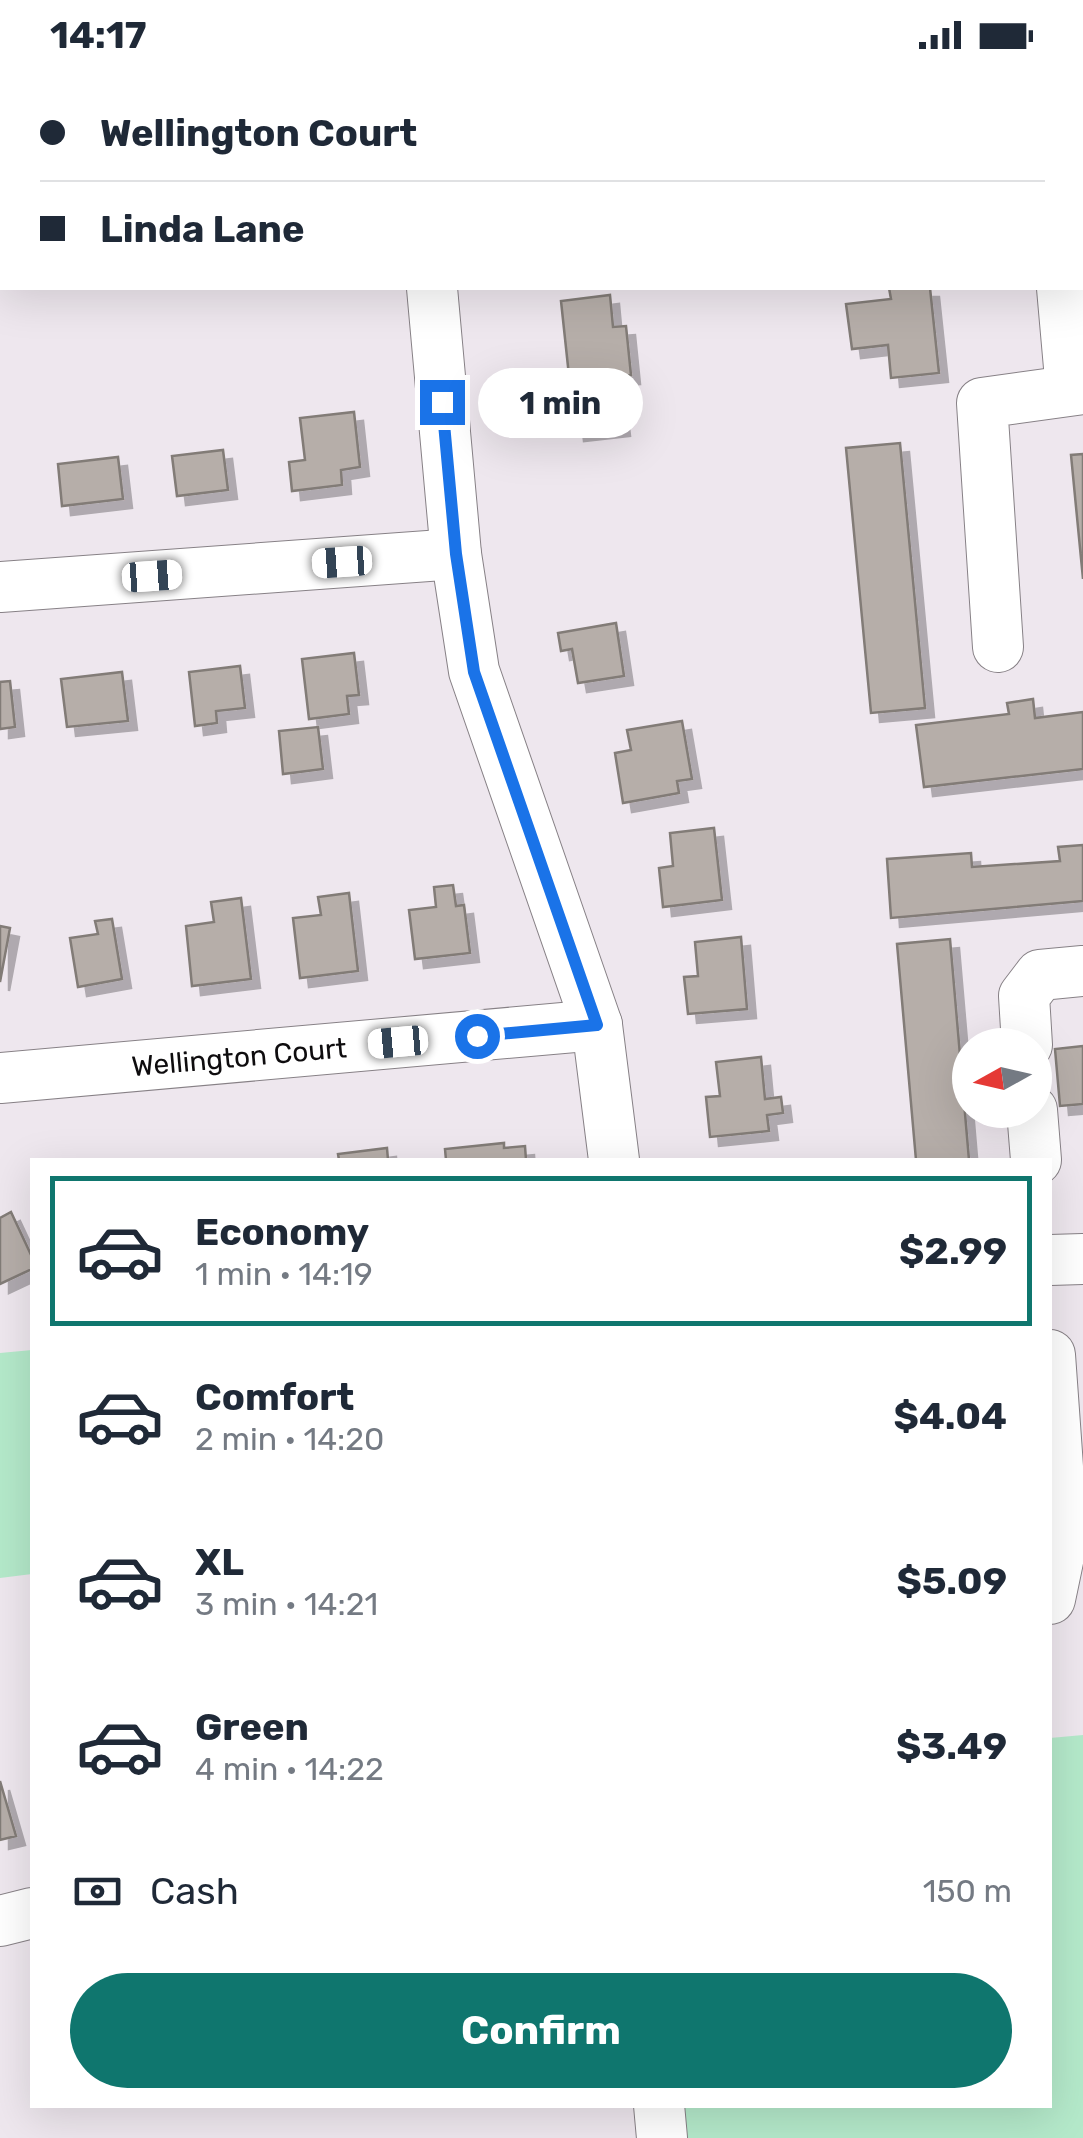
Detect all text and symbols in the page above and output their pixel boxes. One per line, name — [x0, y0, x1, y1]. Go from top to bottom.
text: 14:17 — [50, 12, 147, 58]
text: Wellington Court — [100, 110, 417, 156]
text: Linda Lane — [100, 206, 305, 252]
callout: 1 min — [477, 367, 642, 437]
route end — [420, 380, 465, 425]
text: 1 min — [520, 384, 601, 422]
car — [311, 545, 373, 579]
car — [121, 559, 183, 593]
route start — [455, 1014, 500, 1059]
car — [367, 1024, 429, 1060]
north arrow — [952, 1028, 1052, 1128]
map controls — [952, 1028, 1052, 1128]
street label: Wellington Court — [130, 1031, 348, 1083]
icon: car — [75, 1206, 165, 1296]
text: Economy — [195, 1209, 369, 1255]
text: $2.99 — [899, 1228, 1007, 1274]
text: 1 min · 14:19 — [195, 1255, 373, 1293]
icon: car — [75, 1371, 165, 1461]
text: Comfort — [195, 1374, 354, 1420]
text: $4.04 — [894, 1393, 1007, 1439]
text: 2 min · 14:20 — [195, 1420, 384, 1458]
icon: car — [75, 1536, 165, 1626]
text: XL — [195, 1539, 244, 1585]
text: $5.09 — [897, 1558, 1007, 1604]
text: 3 min · 14:21 — [195, 1585, 378, 1623]
icon: car — [75, 1701, 165, 1791]
text: Green — [195, 1704, 309, 1750]
text: $3.49 — [896, 1723, 1007, 1769]
text: 4 min · 14:22 — [195, 1750, 384, 1788]
icon: cash — [70, 1864, 125, 1919]
text: Cash — [150, 1868, 239, 1914]
text: 150 m — [923, 1872, 1012, 1910]
button: Confirm — [70, 1973, 1012, 2088]

